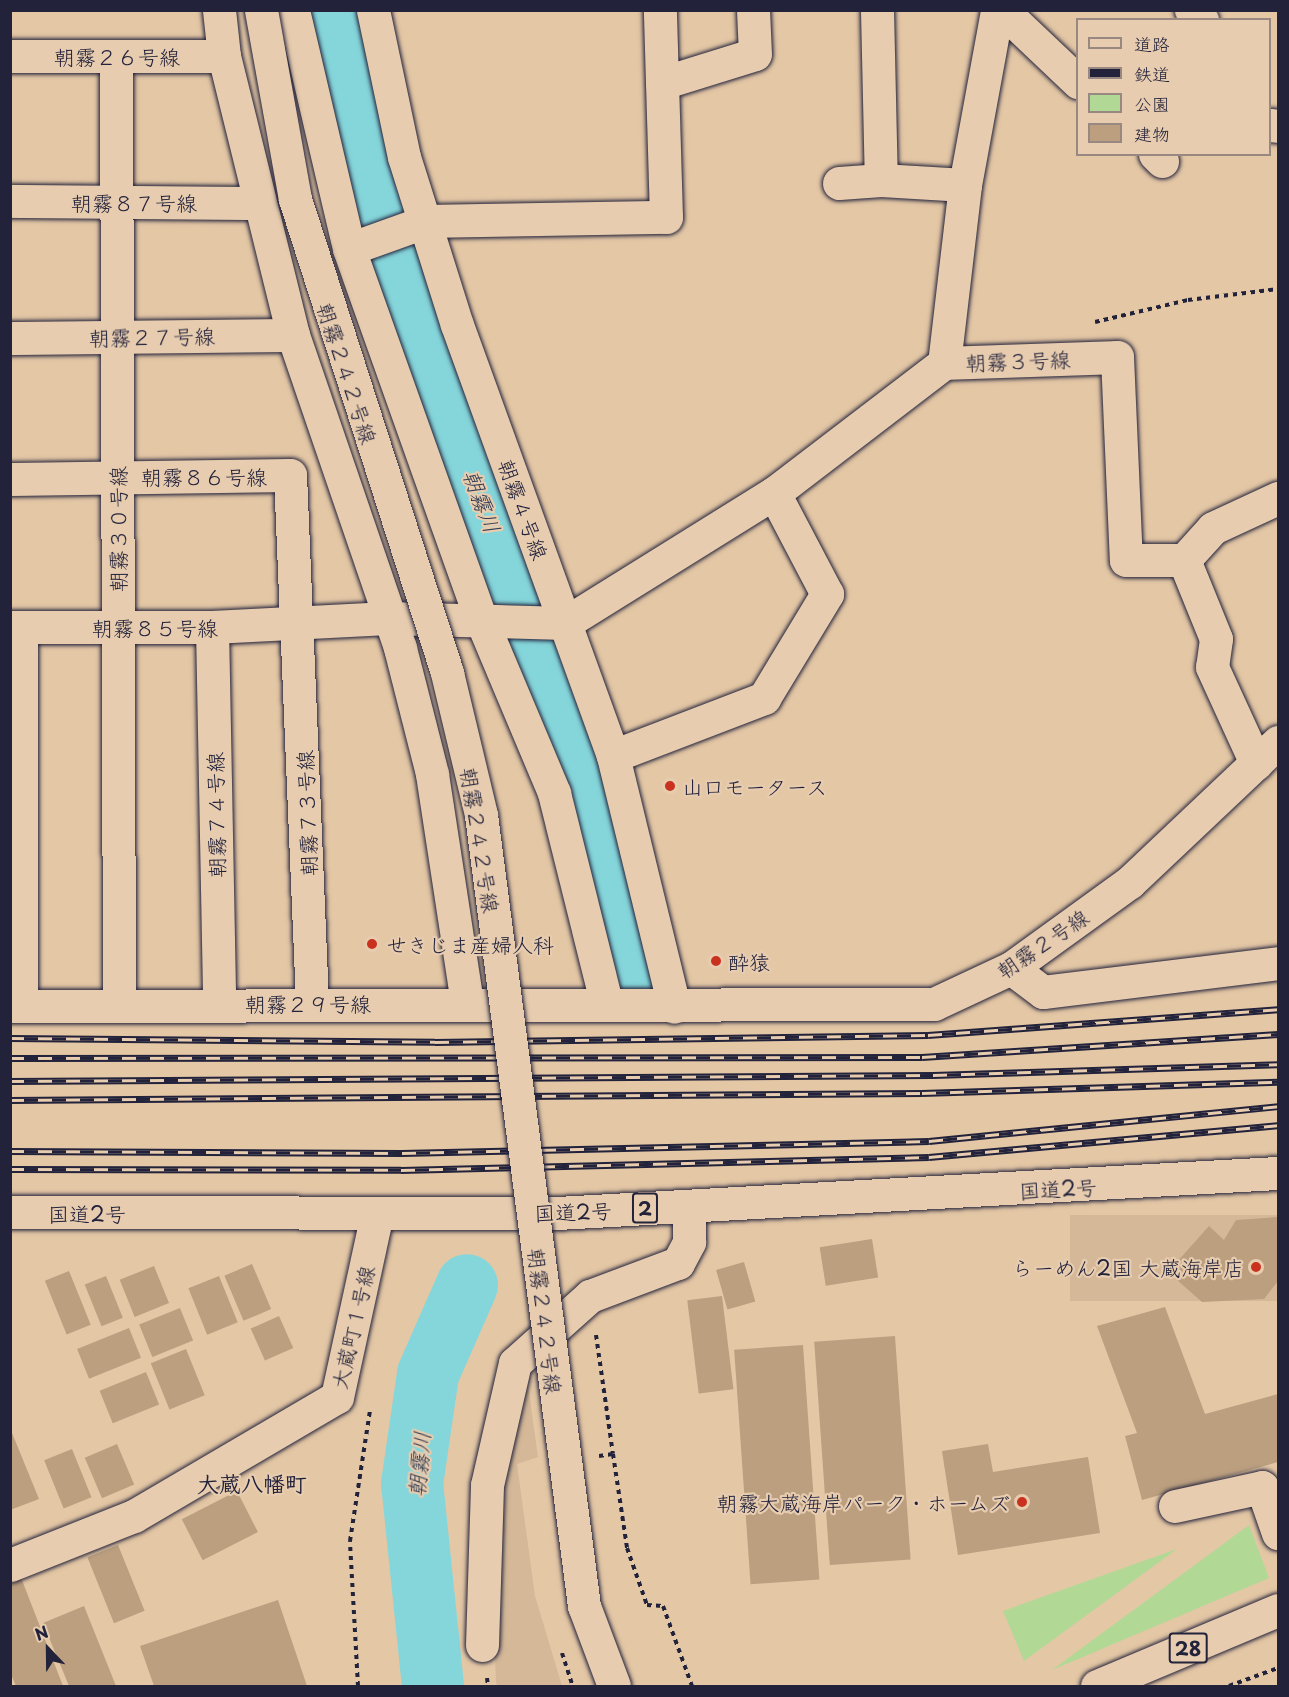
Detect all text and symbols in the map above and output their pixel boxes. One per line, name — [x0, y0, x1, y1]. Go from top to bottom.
legend — [1076, 18, 1271, 156]
text: 道路 — [1134, 30, 1170, 57]
street label: 朝霧２６号線 — [54, 43, 180, 69]
text: 鉄道 — [1134, 60, 1170, 87]
text: 公園 — [1134, 90, 1170, 117]
text: 建物 — [1134, 120, 1170, 147]
street label: 朝霧８７号線 — [71, 189, 197, 215]
street label: 朝霧２４２号線 — [313, 299, 383, 447]
street label: 朝霧２７号線 — [89, 322, 215, 350]
street label: 朝霧３号線 — [965, 346, 1071, 374]
street label: 朝霧４号線 — [494, 455, 554, 563]
street label: 朝霧８６号線 — [141, 463, 267, 489]
water label: 朝霧川 — [459, 465, 507, 537]
street label: 朝霧３０号線 — [104, 466, 130, 592]
street label: 朝霧８５号線 — [92, 614, 218, 640]
street label: 朝霧７３号線 — [291, 750, 321, 876]
street label: 朝霧７４号線 — [201, 752, 229, 878]
street label: 朝霧２４２号線 — [457, 765, 505, 915]
place label: 山口モータース — [682, 773, 829, 799]
marker: 山口モータース — [663, 779, 677, 793]
street label: 朝霧２号線 — [991, 903, 1093, 983]
place label: せきじま産婦人科 — [386, 931, 554, 957]
marker: せきじま産婦人科 — [363, 935, 381, 953]
place label: 酔猿 — [728, 948, 770, 974]
marker: 酔猿 — [709, 954, 723, 968]
street label: 朝霧２９号線 — [245, 990, 371, 1016]
street label: 国道2号 — [1018, 1173, 1098, 1203]
road number: 2 — [632, 1191, 658, 1225]
street label: 国道2号 — [534, 1197, 612, 1225]
street label: 国道2号 — [48, 1200, 126, 1226]
street label: 朝霧２４２号線 — [525, 1247, 567, 1395]
place label: らーめん2国 大蔵海岸店 — [1012, 1254, 1244, 1280]
marker: らーめん2国 大蔵海岸店 — [1249, 1260, 1263, 1274]
street label: 大蔵町１号線 — [326, 1263, 378, 1391]
water label: 朝霧川 — [402, 1430, 434, 1498]
district label: 大蔵八幡町 — [197, 1470, 307, 1496]
place label: 朝霧大蔵海岸パーク・ホームズ — [716, 1489, 1010, 1515]
marker: 朝霧大蔵海岸パーク・ホームズ — [1015, 1495, 1029, 1509]
north arrow — [18, 1619, 78, 1679]
text: N — [31, 1619, 52, 1646]
road number: 28 — [1168, 1631, 1208, 1665]

